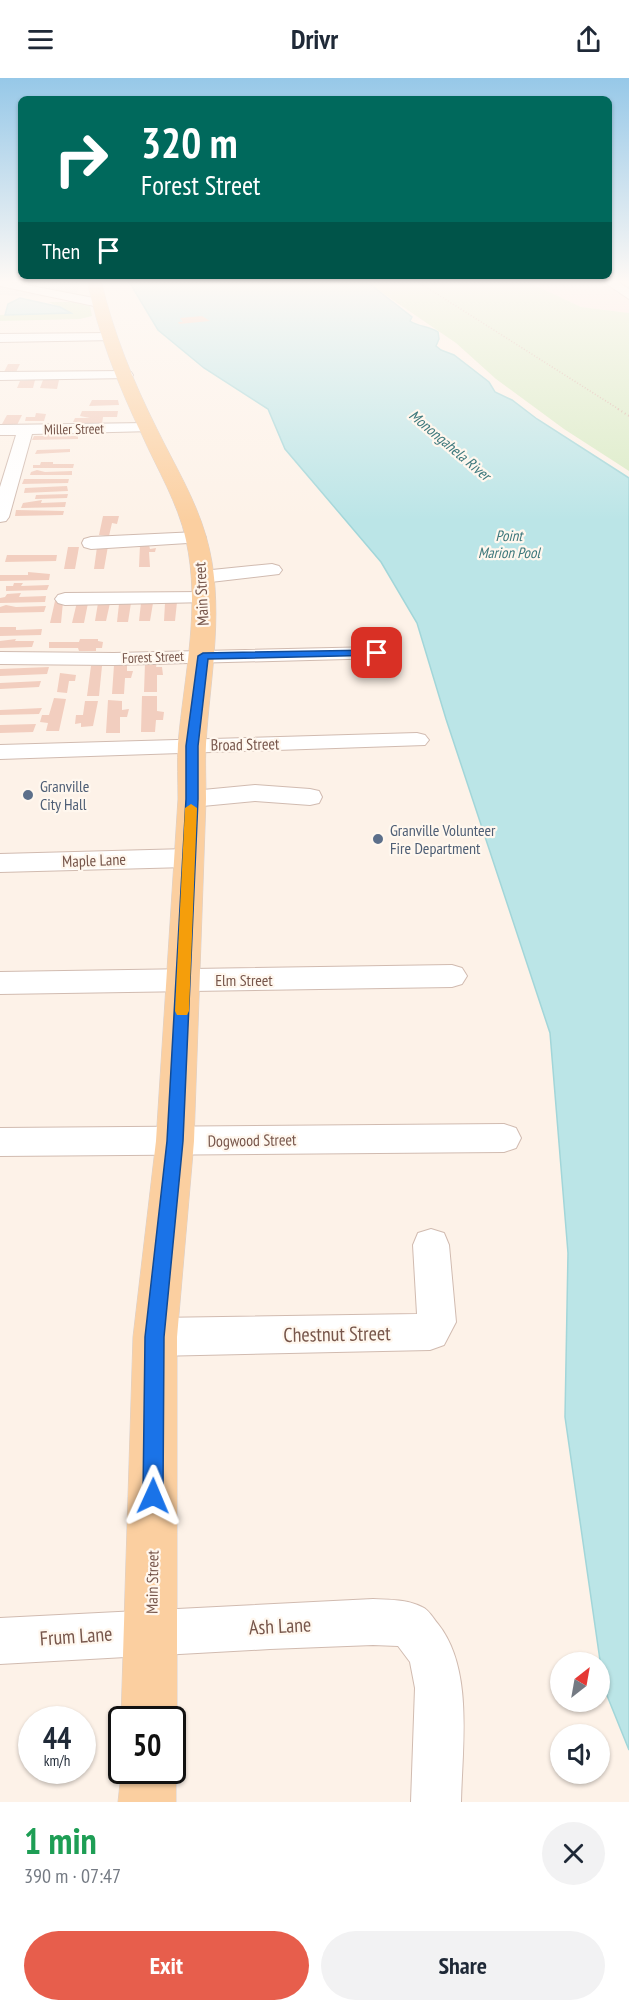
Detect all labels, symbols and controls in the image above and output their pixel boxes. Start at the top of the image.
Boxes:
text: Drivr [291,22,338,56]
icon: menu [24,23,57,56]
icon: share [572,23,605,56]
text: 320 m [141,115,238,170]
icon: right [42,120,120,198]
text: Forest Street [141,168,261,202]
icon: arrive [92,234,125,267]
text: Then [42,237,80,265]
water label: Monongahela River [406,406,496,486]
street label: Miller Street [44,419,104,439]
water label: Point Marion Pool [478,526,541,562]
street label: Main Street [189,561,213,626]
pin [351,627,402,678]
icon: arrive [360,636,393,669]
street label: Forest Street [122,647,184,667]
street label: Broad Street [210,733,280,755]
place label: Granville City Hall [40,776,89,814]
marker: Granville City Hall [21,788,35,802]
place label: Granville Volunteer Fire Department [390,820,496,858]
marker: Granville Volunteer Fire Department [371,832,385,846]
street label: Maple Lane [62,849,126,871]
street label: Elm Street [215,970,273,990]
street label: Dogwood Street [207,1129,297,1151]
street label: Chestnut Street [283,1320,391,1348]
position arrow [121,1464,185,1528]
street label: Main Street [141,1549,163,1614]
street label: Ash Lane [248,1611,312,1641]
street label: Frum Lane [39,1620,113,1652]
north arrow [550,1652,610,1712]
map controls [550,1652,610,1784]
speed limit sign: 50 [108,1706,186,1784]
text: 44 [43,1718,71,1757]
button: sound [550,1724,610,1784]
text: km/h [44,1751,70,1770]
text: 1 min [24,1817,97,1864]
button: close [542,1822,605,1885]
text: 390 m · 07:47 [24,1863,121,1889]
button: Exit [24,1931,309,2000]
button: Share [321,1931,605,2000]

